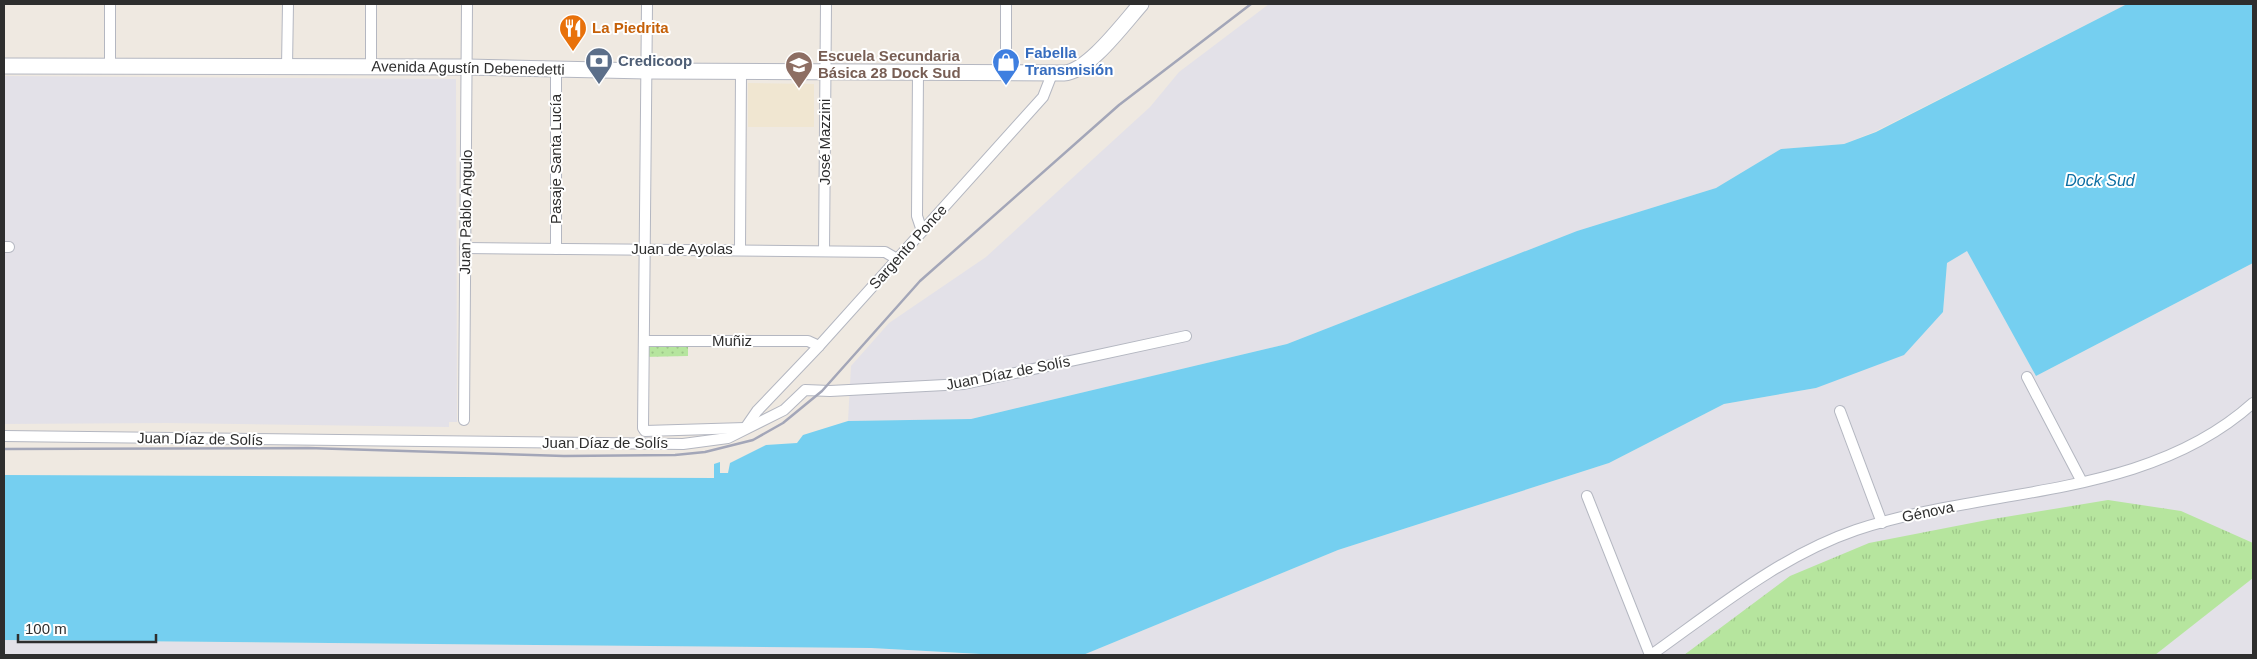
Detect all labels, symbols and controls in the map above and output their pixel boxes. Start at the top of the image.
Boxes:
restaurant icon: La Piedrita [558,13,588,52]
place label: La Piedrita [592,19,669,36]
place label: Fabella Transmisión [1025,44,1113,78]
bank icon: Credicoop [584,46,614,85]
place label: Escuela Secundaria Básica 28 Dock Sud [818,47,961,81]
shop icon: Fabella Transmisión [991,47,1021,86]
school or university icon: Escuela Secundaria Básica 28 Dock Sud [784,50,814,89]
place label: Credicoop [618,52,692,69]
street label: Avenida Agustín Debenedetti [371,57,565,78]
street label: Pasaje Santa Lucía [547,93,564,224]
street label: José Mazzini [816,99,833,185]
street label: Juan Pablo Angulo [456,149,475,275]
water label: Dock Sud [2065,172,2136,189]
street label: Sargento Ponce [865,201,950,292]
street label: Juan de Ayolas [631,240,733,257]
street label: Muñiz [712,332,752,349]
street label: Juan Díaz de Solís [944,352,1071,393]
street label: Juan Díaz de Solís [137,429,263,448]
street label: Juan Díaz de Solís [542,434,668,451]
street label: Génova [1900,498,1956,525]
scale bar [18,612,155,644]
text: 100 m [25,620,67,637]

